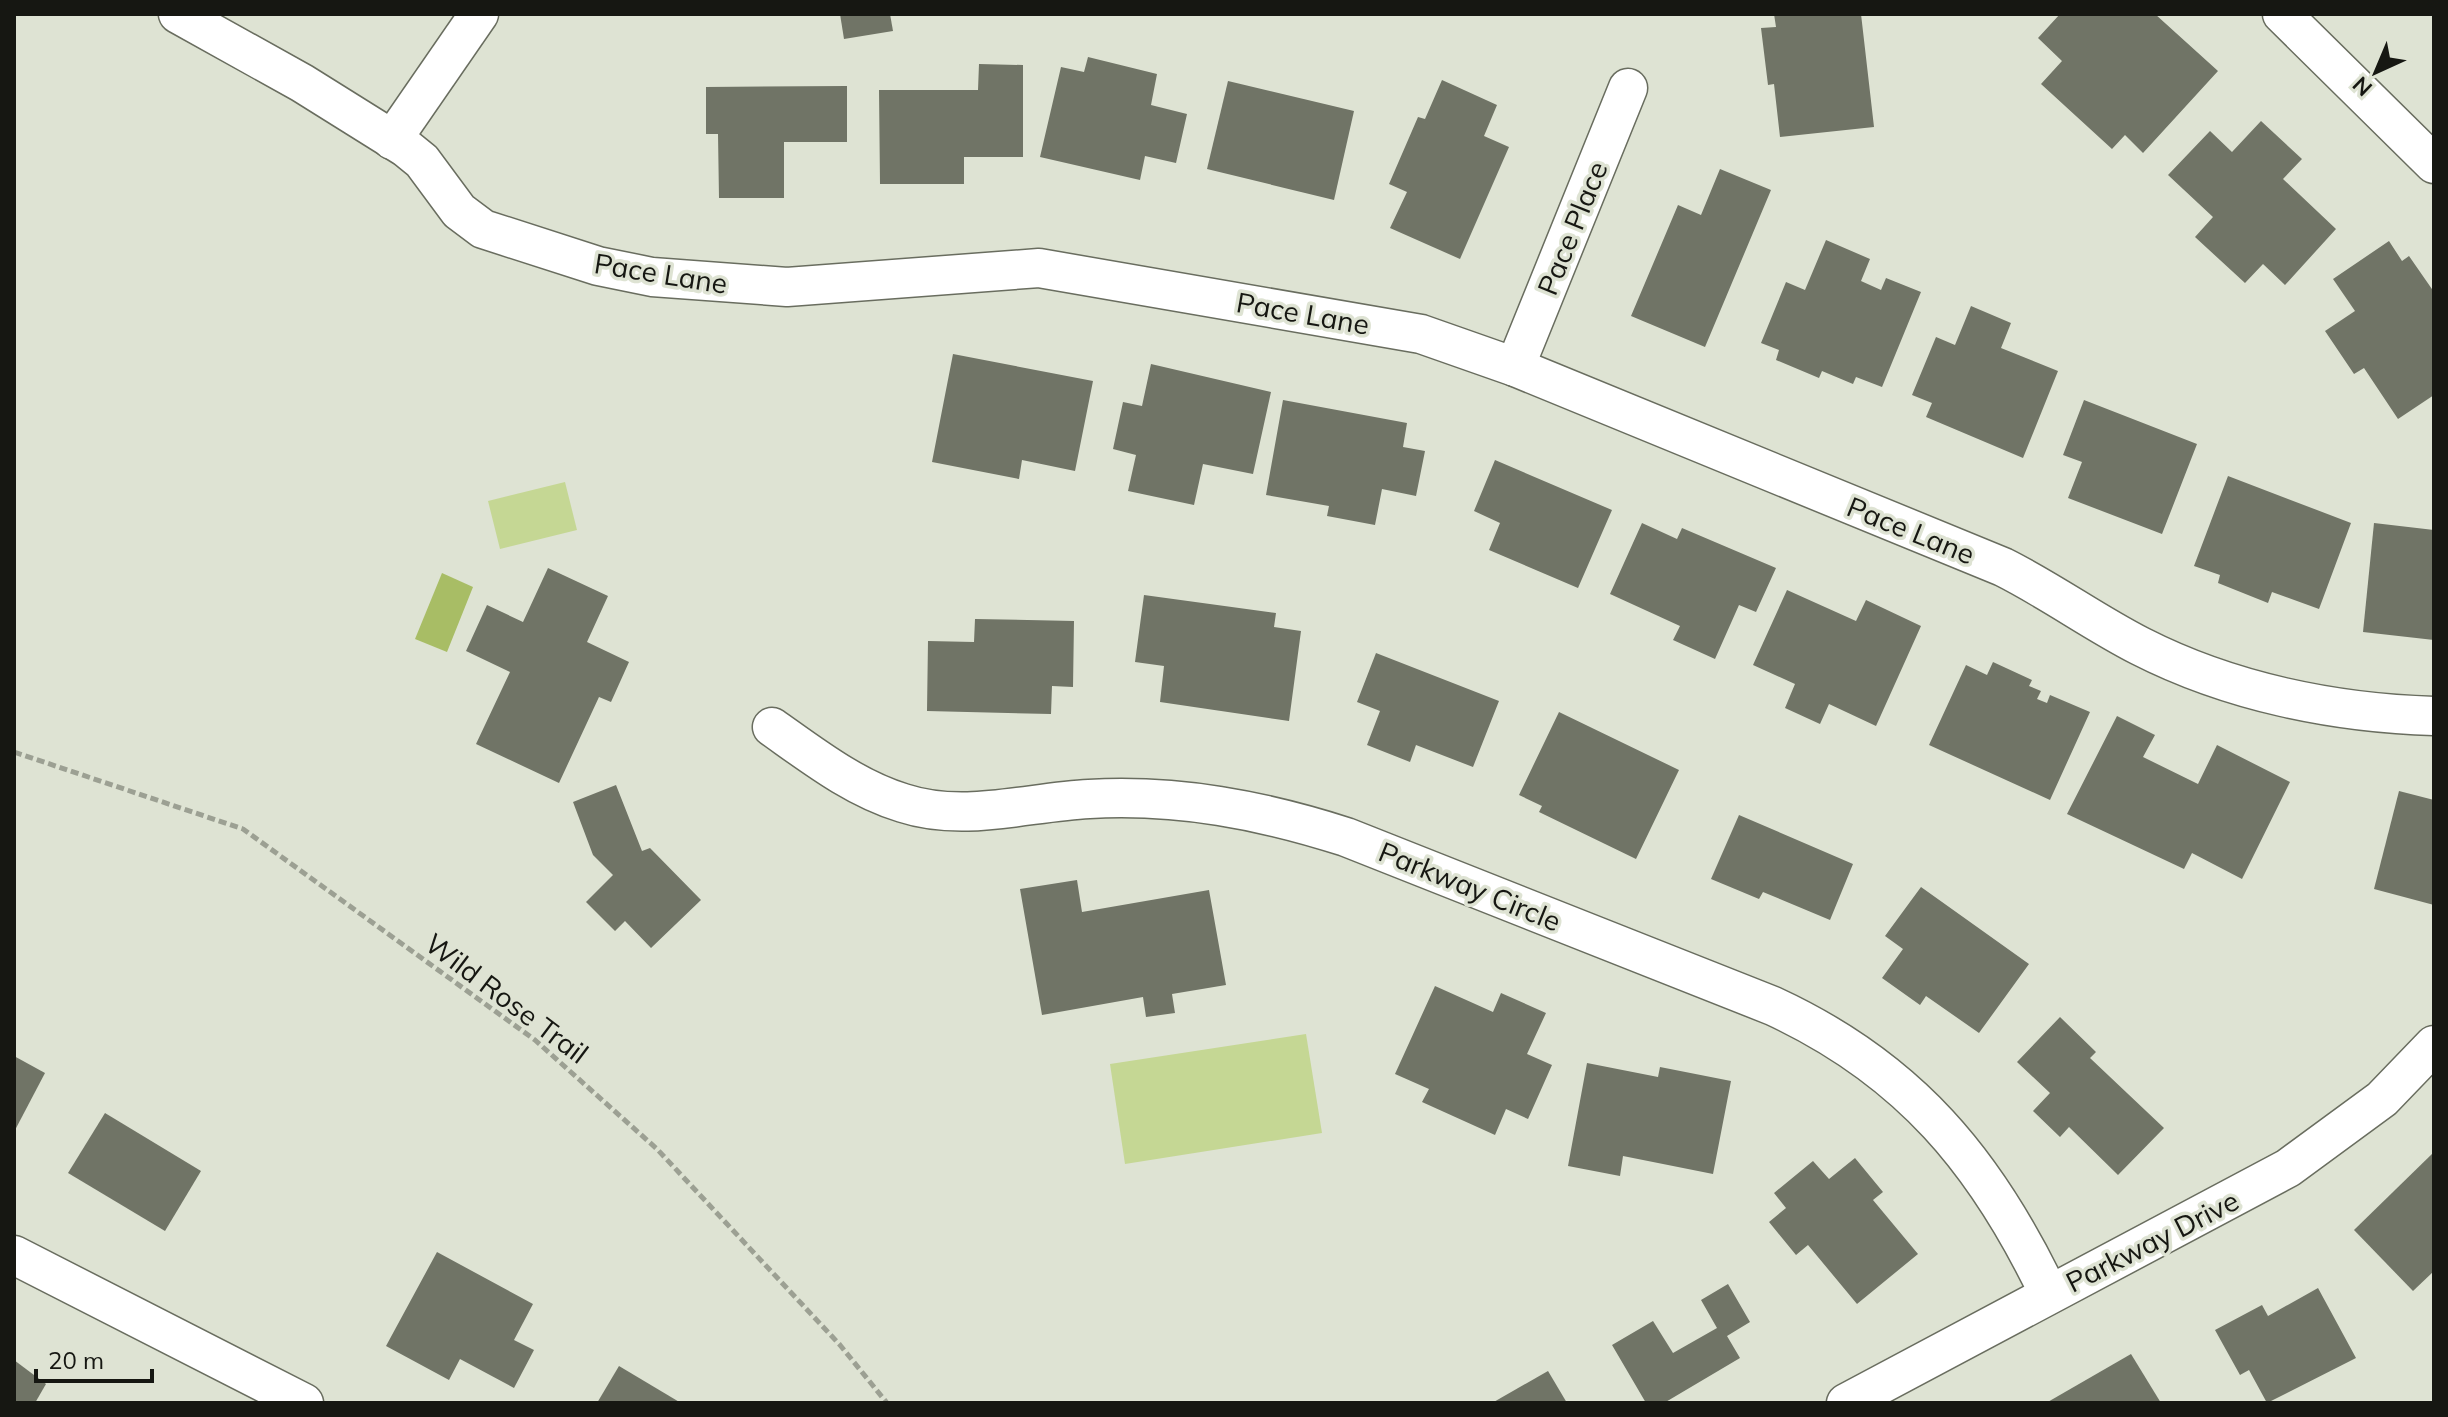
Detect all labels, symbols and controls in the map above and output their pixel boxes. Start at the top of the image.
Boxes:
north arrow [2336,32,2416,112]
text: N [2346,71,2378,102]
street label: Pace Place [1529,156,1615,300]
street label: Pace Lane [592,245,730,301]
street label: Pace Lane [1234,284,1372,342]
street label: Pace Lane [1842,489,1980,571]
street label: Parkway Circle [1374,834,1566,938]
street label: Wild Rose Trail [419,925,595,1071]
street label: Parkway Drive [2060,1183,2244,1299]
scale bar [36,1333,152,1383]
text: 20 m [48,1345,104,1375]

